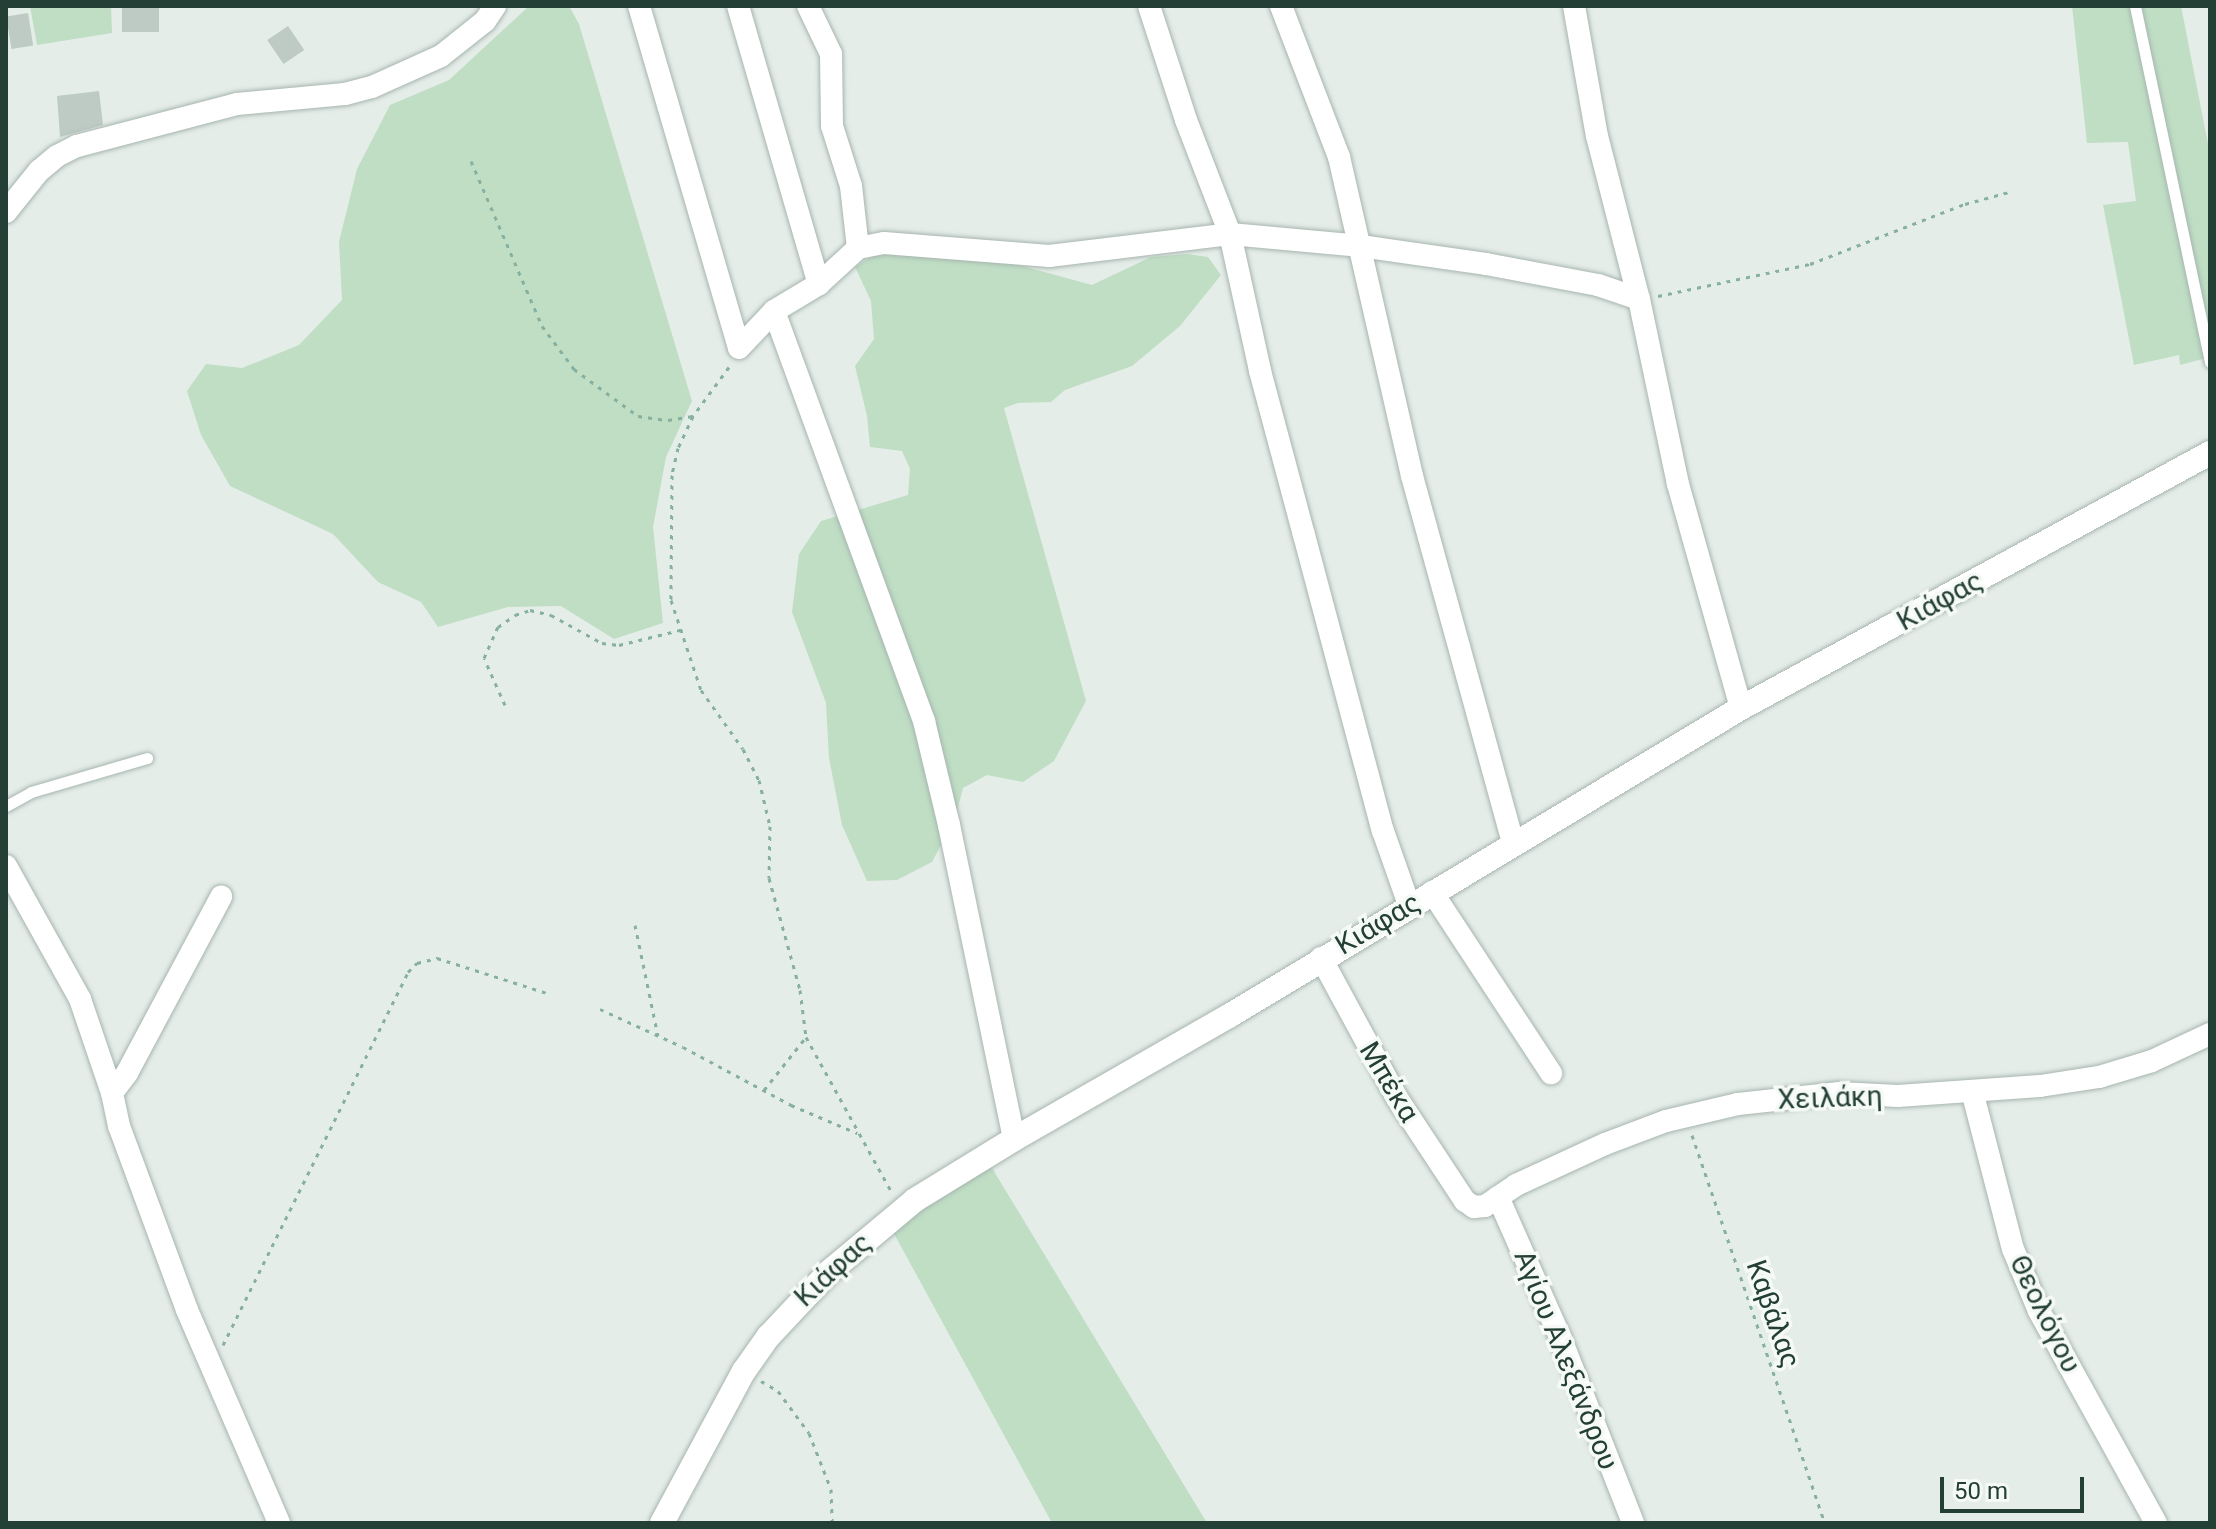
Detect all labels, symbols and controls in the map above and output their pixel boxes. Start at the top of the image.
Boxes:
street label: Κιάφας [1891,564,1989,638]
street label: Κιάφας [1330,886,1426,962]
street label: Μπέκα [1352,1036,1426,1128]
street label: Χειλάκη [1777,1079,1883,1117]
street label: Κιάφας [788,1226,878,1314]
street label: Αγίου Αλεξάνδρου [1507,1245,1625,1475]
street label: Θεολόγου [2002,1250,2088,1378]
street label: Καβάλας [1739,1256,1807,1372]
scale bar [1944,1461,2088,1511]
text: 50 m [1954,1477,2008,1505]

